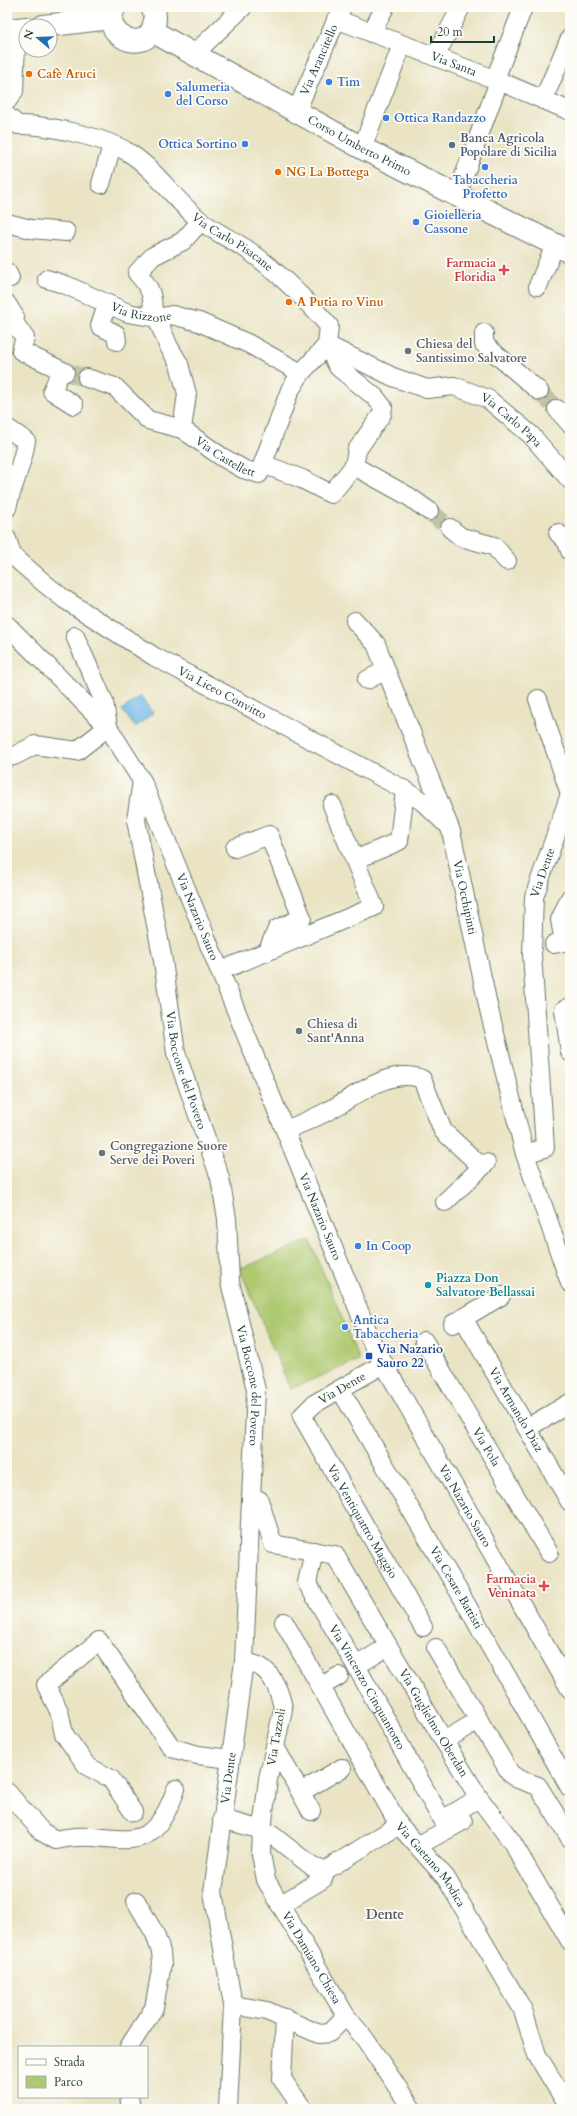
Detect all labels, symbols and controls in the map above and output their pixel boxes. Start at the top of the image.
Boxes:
north arrow [18,18,58,58]
scale bar [431,18,494,44]
street label: Via Arancitello [296,21,342,98]
text: 20 m [437,24,464,40]
text: N [20,28,38,42]
street label: Via Santa [429,48,480,80]
place label: Cafè Aruci [37,66,96,82]
marker: Cafè Aruci [24,69,34,79]
place label: Tim [337,74,361,90]
marker: Tim [324,77,334,87]
place label: Salumeria del Corso [176,79,230,109]
marker: Salumeria del Corso [163,89,173,99]
place label: Ottica Randazzo [394,110,486,126]
street label: Corso Umberto Primo [305,111,414,180]
marker: Ottica Randazzo [381,113,391,123]
place label: Banca Agricola Popolare di Sicilia [460,130,557,160]
place label: Ottica Sortino [158,136,237,152]
marker: Ottica Sortino [240,139,250,149]
marker: Banca Agricola Popolare di Sicilia [447,140,457,150]
marker: Tabaccheria Profetto [480,162,490,172]
place label: NG La Bottega [286,164,369,180]
marker: NG La Bottega [273,167,283,177]
place label: Tabaccheria Profetto [452,172,518,202]
place label: Gioielleria Cassone [424,207,481,237]
street label: Via Carlo Pisacane [188,209,277,275]
marker: Gioielleria Cassone [411,217,421,227]
place label: Farmacia Floridia [446,255,496,285]
marker: Farmacia Floridia [499,265,509,275]
place label: A Putia ro Vinu [297,294,384,310]
marker: A Putia ro Vinu [284,297,294,307]
street label: Via Rizzone [108,298,173,326]
place label: Chiesa del Santissimo Salvatore [416,336,527,366]
marker: Chiesa del Santissimo Salvatore [403,346,413,356]
street label: Via Carlo Papa [479,389,546,451]
street label: Via Castellett [192,433,257,480]
street label: Via Liceo Convitto [175,663,270,723]
street label: Via Dente [526,846,559,900]
street label: Via Occhipinti [449,859,481,937]
street label: Via Nazario Sauro [173,871,223,963]
street label: Via Boccone del Povero [162,1010,210,1132]
place label: Chiesa di Sant'Anna [307,1016,364,1046]
marker: Chiesa di Sant'Anna [294,1026,304,1036]
place label: Congregazione Suore Serve dei Poveri [110,1138,228,1168]
marker: Congregazione Suore Serve dei Poveri [97,1148,107,1158]
street label: Via Nazario Sauro [295,1171,346,1263]
place label: In Coop [366,1238,412,1254]
marker: In Coop [353,1241,363,1251]
place label: Piazza Don Salvatore Bellassai [436,1270,535,1300]
marker: Piazza Don Salvatore Bellassai [423,1280,433,1290]
place label: Antica Tabaccheria [353,1312,418,1342]
marker: Antica Tabaccheria [340,1322,350,1332]
street label: Via Boccone del Povero [233,1324,264,1447]
place label: Via Nazario Sauro 22 [377,1341,443,1371]
marker: Via Nazario Sauro 22 [364,1351,374,1361]
street label: Via Armando Diaz [485,1364,548,1455]
street label: Via Dente [316,1368,368,1408]
street label: Via Pola [469,1425,505,1470]
street label: Via Nazario Sauro [435,1461,495,1550]
street label: Via Ventiquattro Maggio [323,1462,402,1582]
street label: Via Cesare Battisti [426,1543,487,1632]
place label: Farmacia Veninata [486,1571,536,1601]
marker: Farmacia Veninata [539,1581,549,1591]
street label: Via Vincenzo Cinquantotto [325,1622,409,1753]
street label: Via Guglielmo Oberdan [395,1666,472,1780]
street label: Via Tazzoli [263,1706,289,1767]
street label: Via Dente [217,1751,240,1805]
street label: Via Gaetano Modica [392,1819,470,1910]
district label: Dente [366,1905,404,1924]
street label: Via Damiano Chiesa [278,1908,345,2007]
legend [18,2046,148,2098]
text: Strada [54,2054,86,2070]
text: Parco [54,2074,83,2090]

